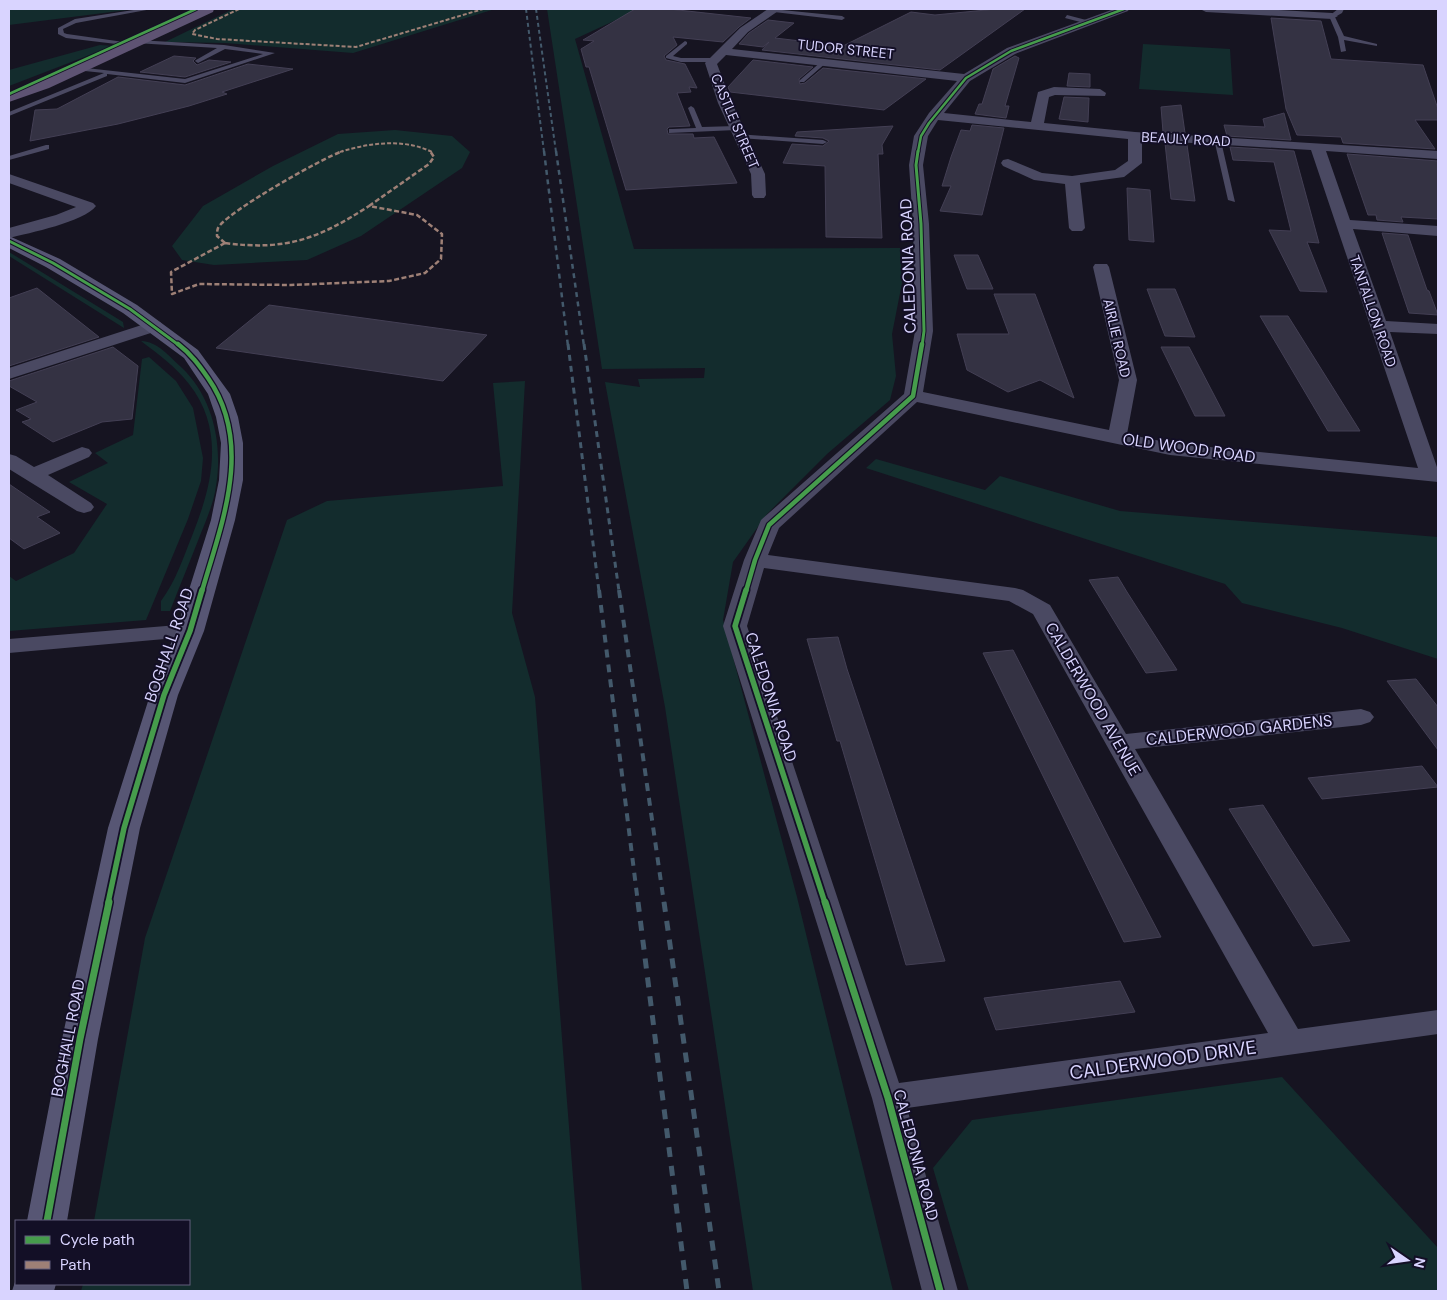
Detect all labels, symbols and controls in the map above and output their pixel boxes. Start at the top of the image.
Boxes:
street label: TUDOR STREET [797,35,895,63]
street label: CASTLE STREET [707,71,763,171]
street label: BEAULY ROAD [1141,128,1231,150]
street label: CALEDONIA ROAD [895,198,921,334]
street label: TANTALLON ROAD [1345,253,1401,369]
street label: AIRLIE ROAD [1099,297,1135,379]
street label: OLD WOOD ROAD [1121,428,1257,468]
street label: BOGHALL ROAD [140,585,198,705]
street label: CALDERWOOD AVENUE [1040,618,1146,780]
street label: CALEDONIA ROAD [740,630,802,764]
street label: CALDERWOOD GARDENS [1145,710,1333,750]
street label: BOGHALL ROAD [46,977,90,1099]
street label: CALDERWOOD DRIVE [1068,1035,1258,1085]
street label: CALEDONIA ROAD [888,1087,944,1223]
legend [15,1220,190,1285]
text: Cycle path [60,1230,135,1250]
north arrow [1382,1235,1432,1285]
text: Path [60,1255,91,1275]
text: N [1410,1256,1430,1270]

